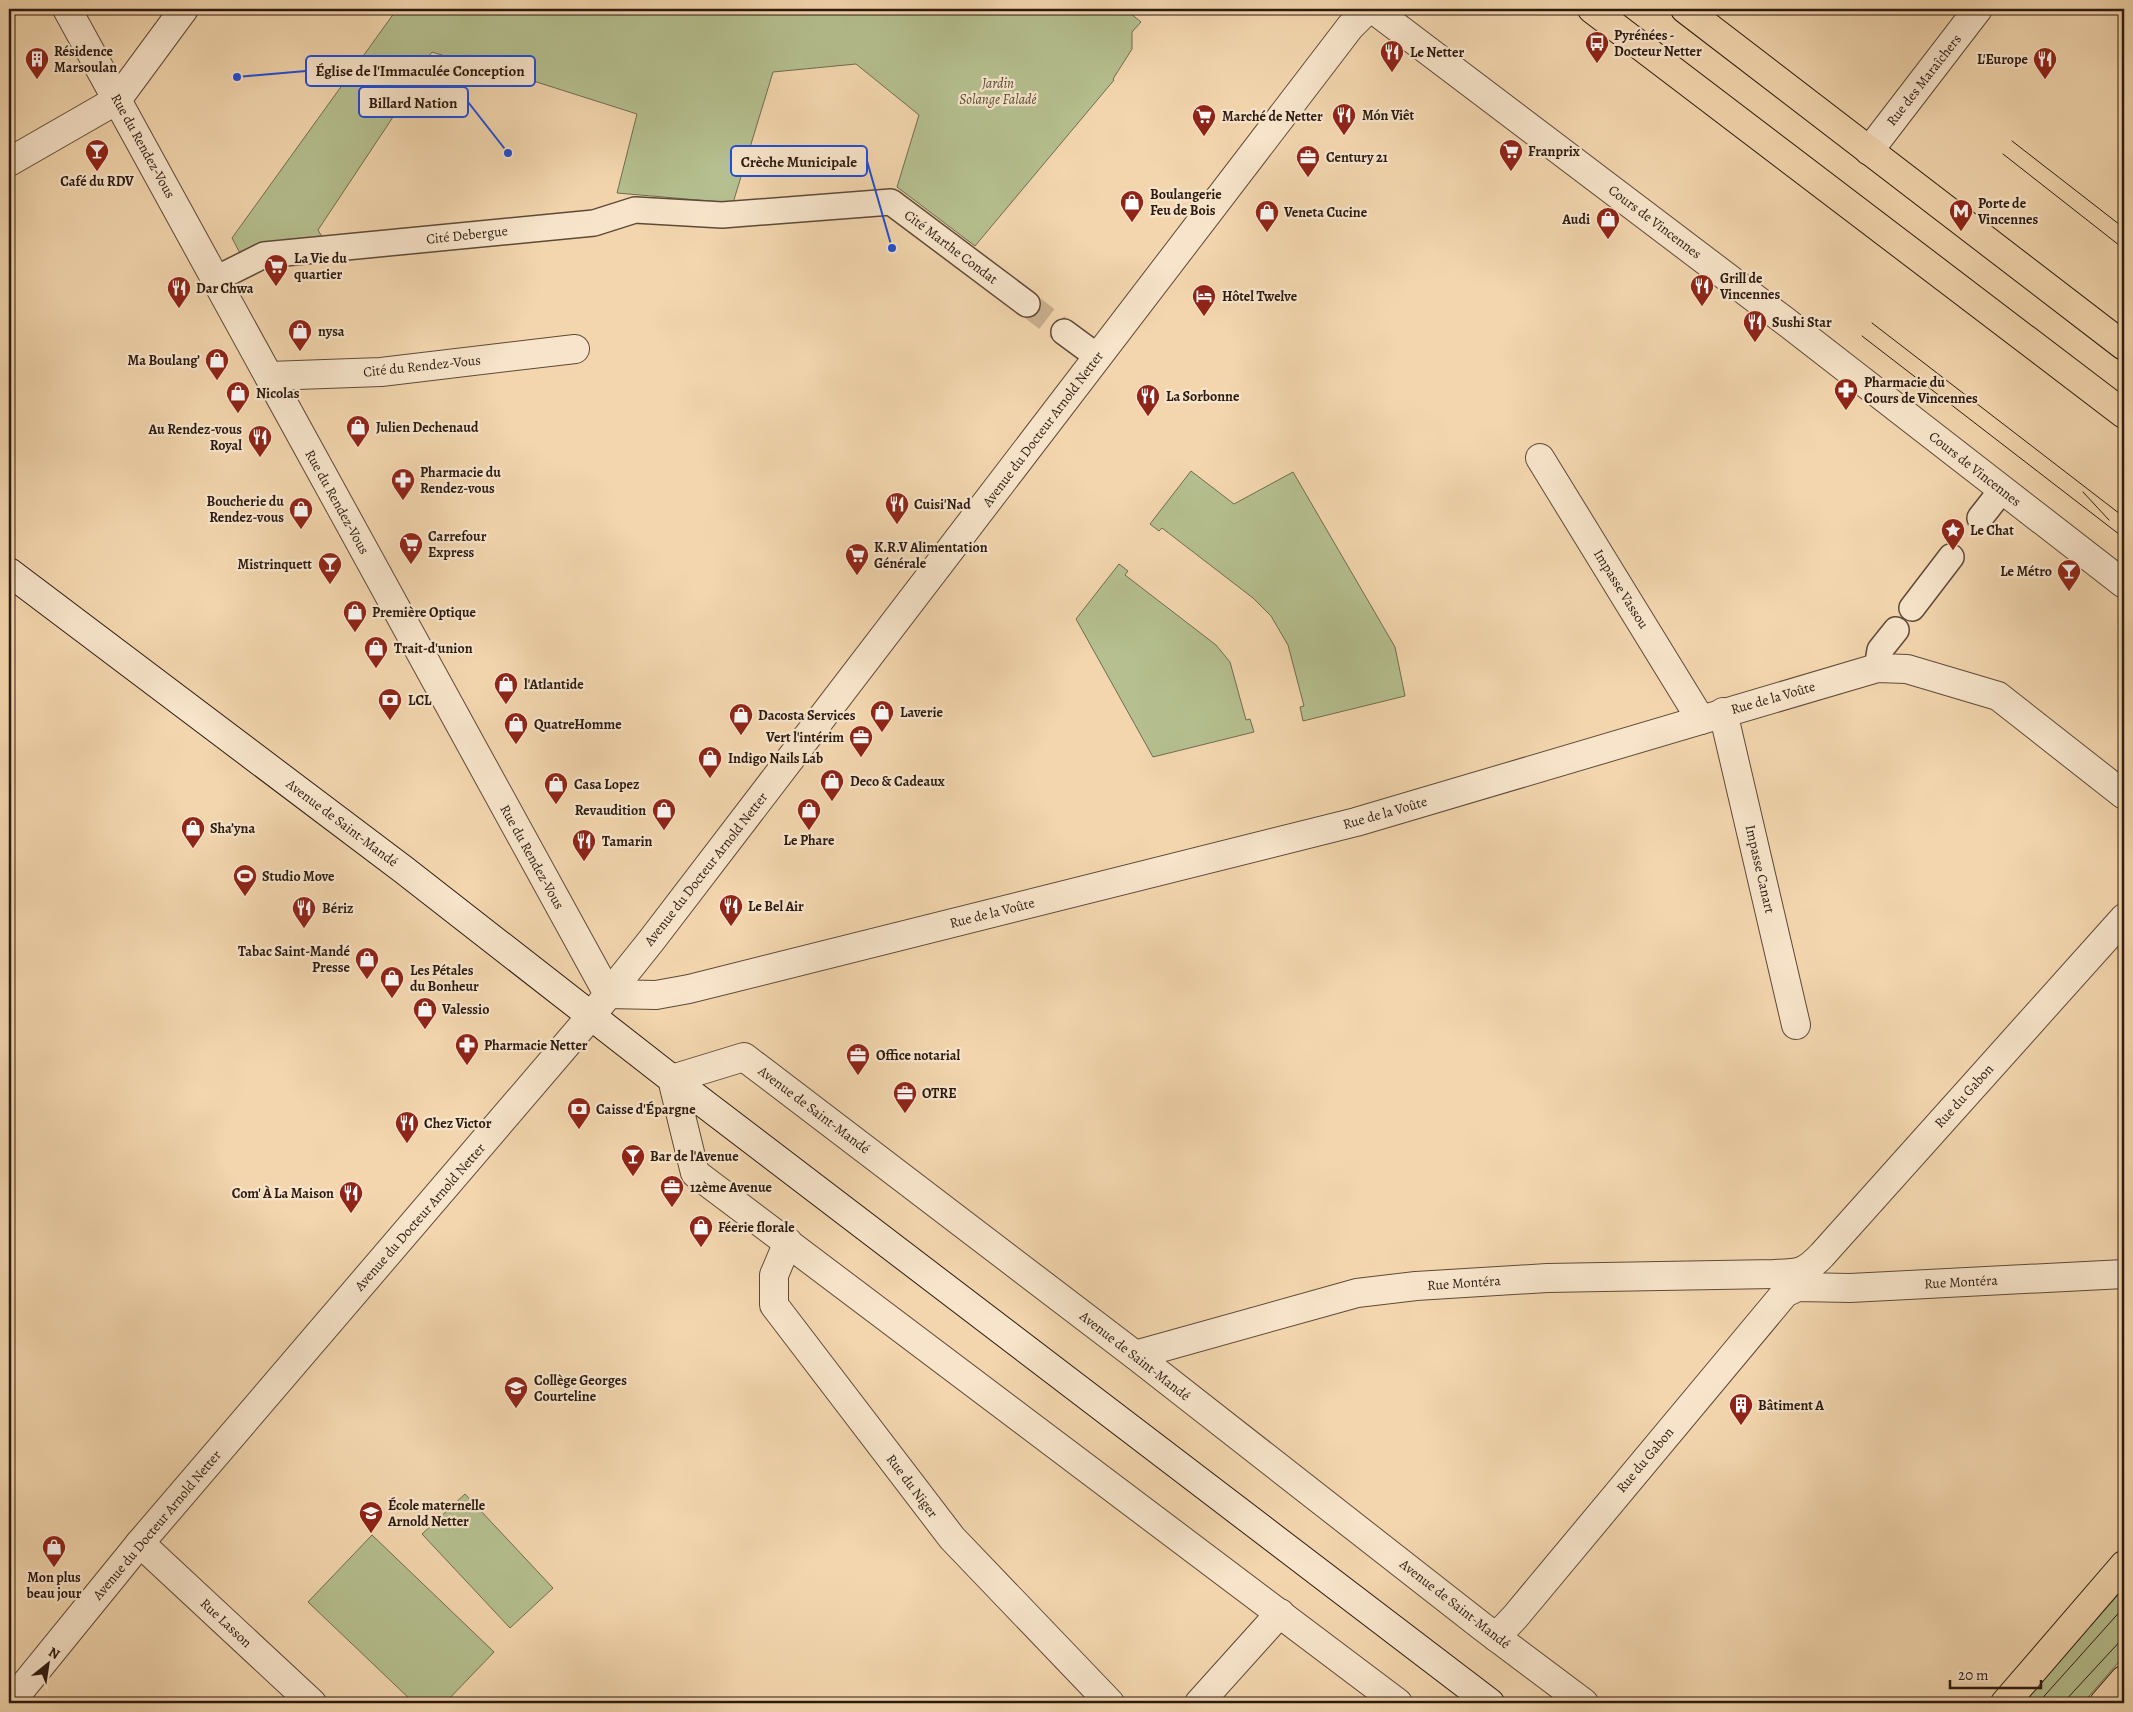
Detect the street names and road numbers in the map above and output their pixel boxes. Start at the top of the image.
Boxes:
street label: Rue des Maraîchers [1882,30,1966,130]
street label: Rue du Rendez-Vous [106,90,180,202]
street label: Cours de Vincennes [1604,181,1706,263]
street label: Cité Marthe Condat [900,206,1002,289]
street label: Cité Debergue [425,221,509,249]
street label: Avenue du Docteur Arnold Netter [978,347,1108,511]
street label: Cité du Rendez-Vous [362,350,482,382]
street label: Cours de Vincennes [1925,427,2025,511]
street label: Rue du Rendez-Vous [300,446,374,558]
street label: Impasse Vassou [1589,546,1653,633]
street label: Rue de la Voûte [1729,677,1817,719]
street label: Avenue de Saint-Mandé [281,774,402,871]
street label: Avenue du Docteur Arnold Netter [639,788,772,951]
street label: Rue de la Voûte [1341,792,1429,834]
street label: Rue du Rendez-Vous [495,801,569,913]
street label: Impasse Canart [1741,823,1779,915]
street label: Rue de la Voûte [948,893,1036,933]
street label: Rue du Gabon [1930,1060,1998,1132]
street label: Avenue de Saint-Mandé [753,1061,874,1158]
street label: Avenue du Docteur Arnold Netter [350,1139,490,1296]
street label: Rue Montéra [1427,1271,1502,1295]
street label: Rue Montéra [1924,1271,1999,1293]
street label: Avenue de Saint-Mandé [1075,1306,1194,1405]
street label: Rue du Gabon [1612,1423,1678,1497]
street label: Avenue du Docteur Arnold Netter [88,1446,226,1605]
street label: Rue du Niger [882,1450,943,1522]
street label: Avenue de Saint-Mandé [1395,1554,1514,1653]
street label: Rue Lasson [196,1594,256,1652]

